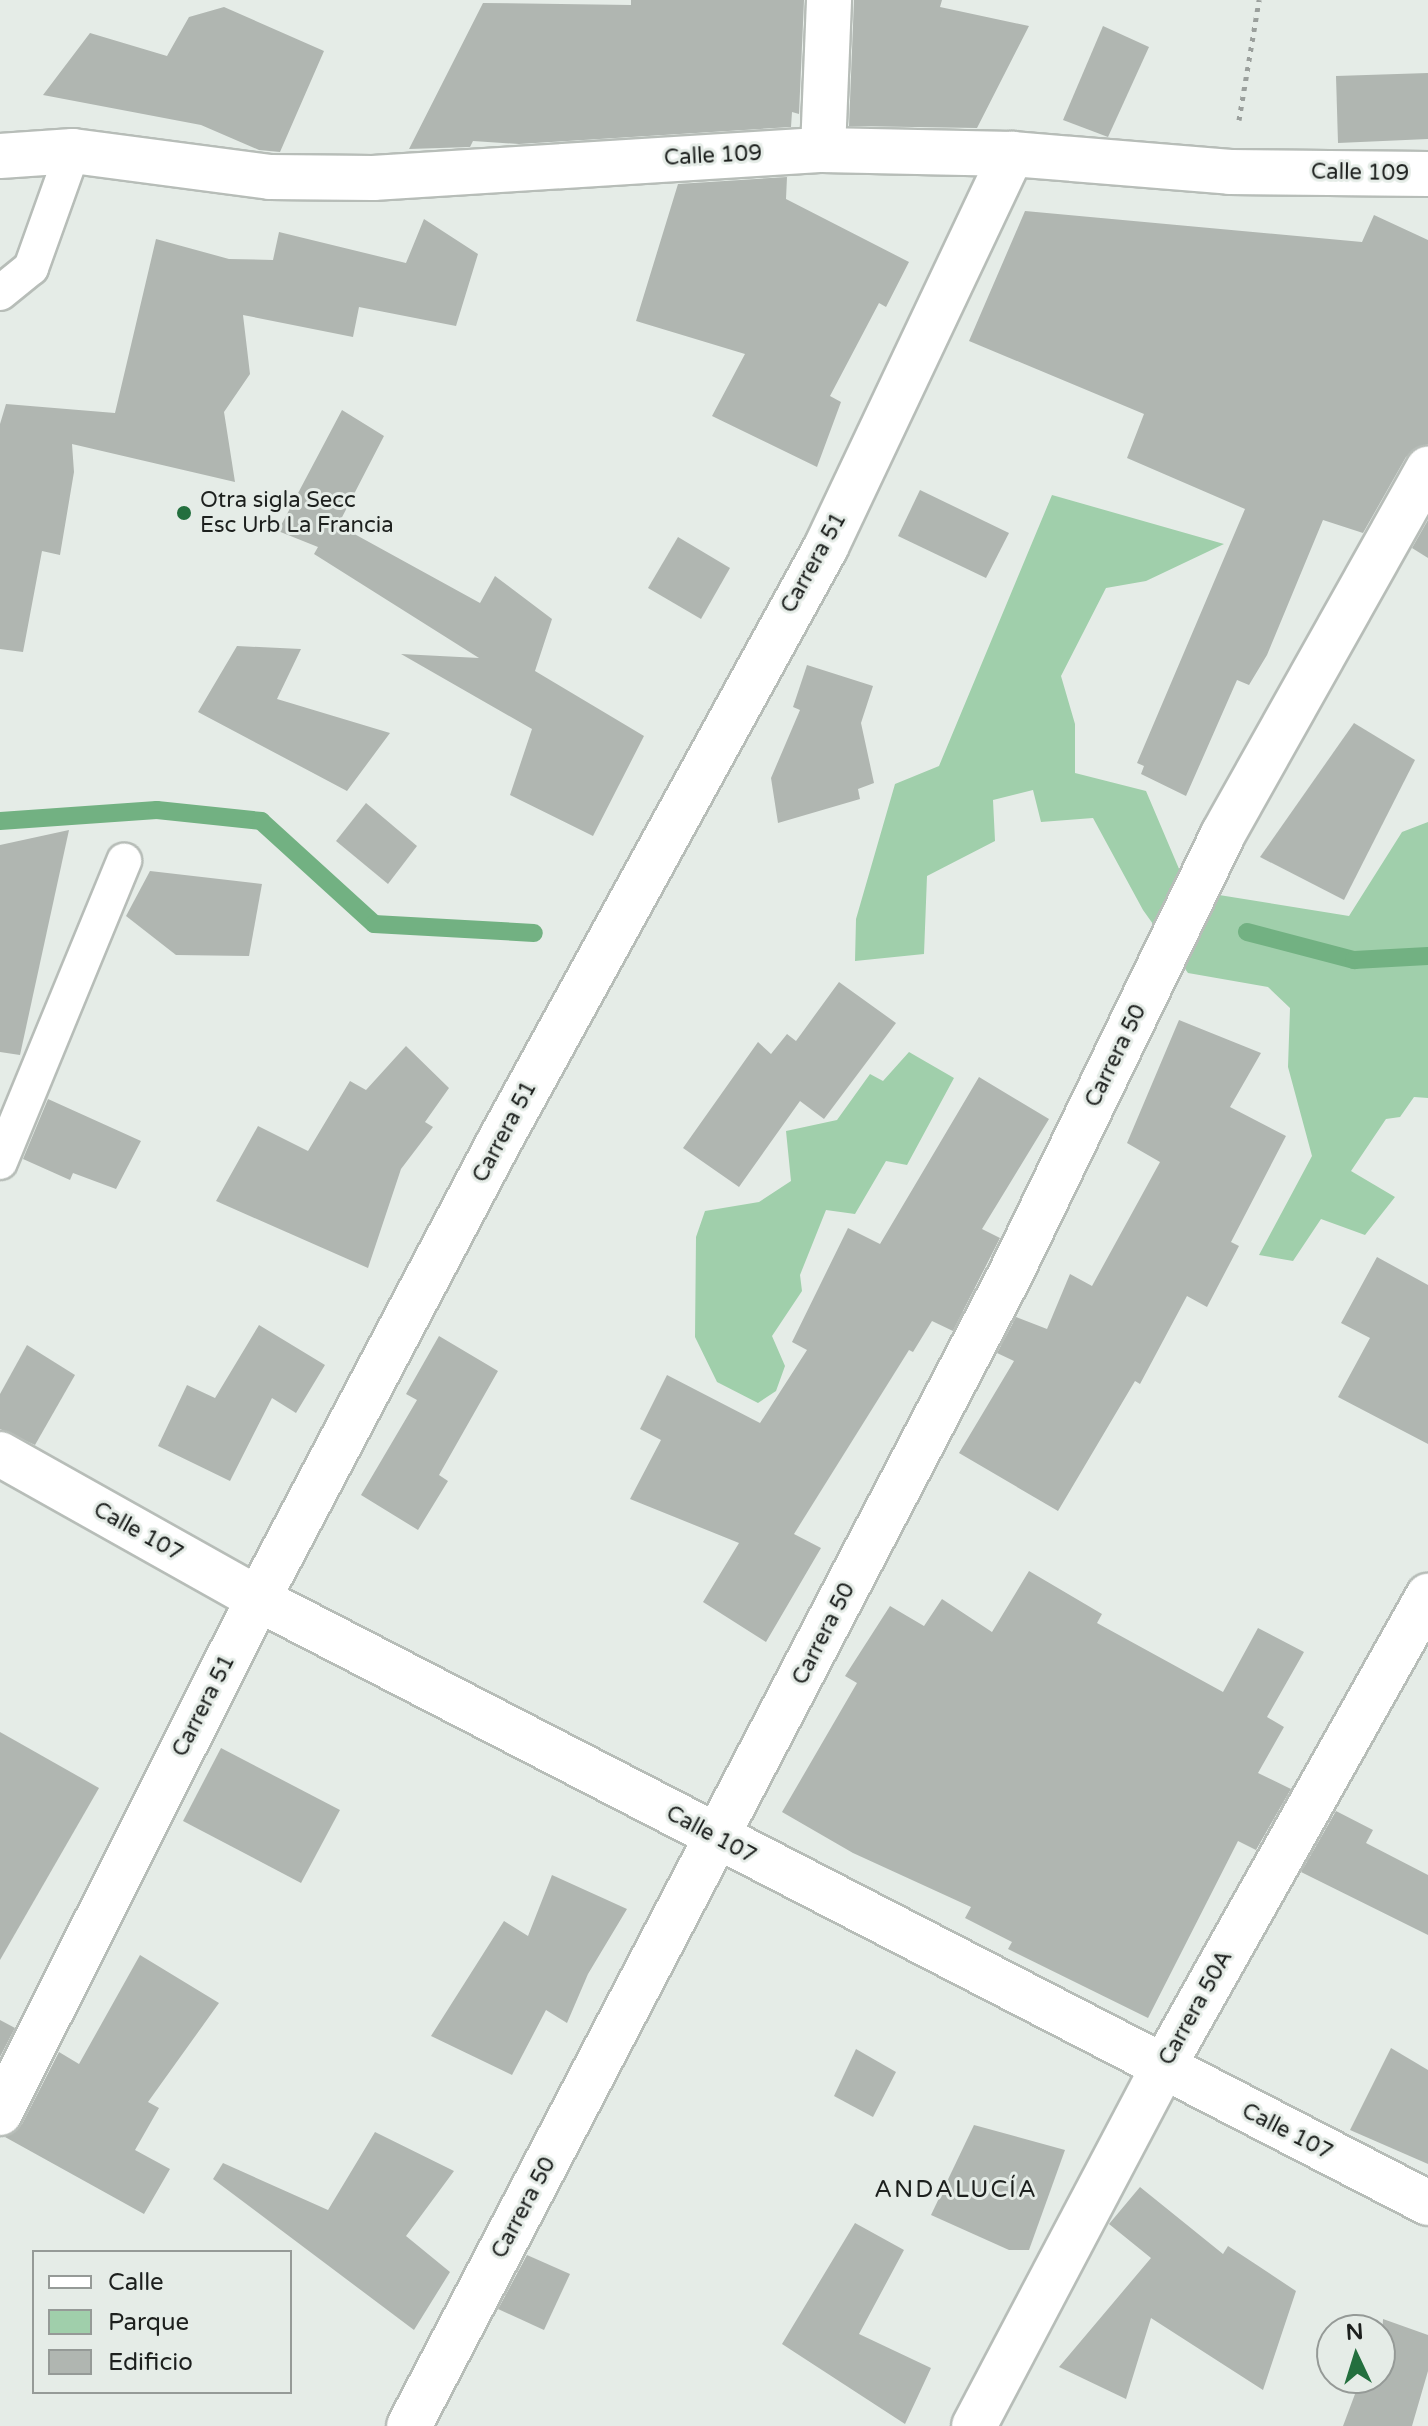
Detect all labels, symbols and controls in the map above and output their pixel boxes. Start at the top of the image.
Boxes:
street label: Calle 109 [663,140,763,172]
street label: Calle 109 [1311,159,1409,187]
place label: Otra sigla Secc Esc Urb La Francia [200,487,394,538]
marker: Otra sigla Secc Esc Urb La Francia [175,504,193,522]
street label: Carrera 51 [776,508,852,618]
street label: Carrera 50 [1080,1000,1152,1112]
street label: Carrera 51 [467,1077,543,1187]
street label: Calle 107 [89,1497,187,1567]
street label: Carrera 50 [787,1579,861,1689]
street label: Carrera 51 [167,1651,241,1761]
street label: Calle 107 [661,1800,761,1870]
street label: Carrera 50A [1154,1946,1238,2070]
street label: Calle 107 [1237,2098,1337,2166]
street label: Carrera 50 [486,2153,562,2263]
district label: ANDALUCÍA [874,2176,1038,2204]
legend [32,2250,292,2394]
text: Calle [108,2268,164,2297]
text: Parque [108,2308,189,2337]
north arrow [1316,2314,1396,2394]
text: N [1345,2318,1364,2346]
text: Edificio [108,2348,193,2377]

